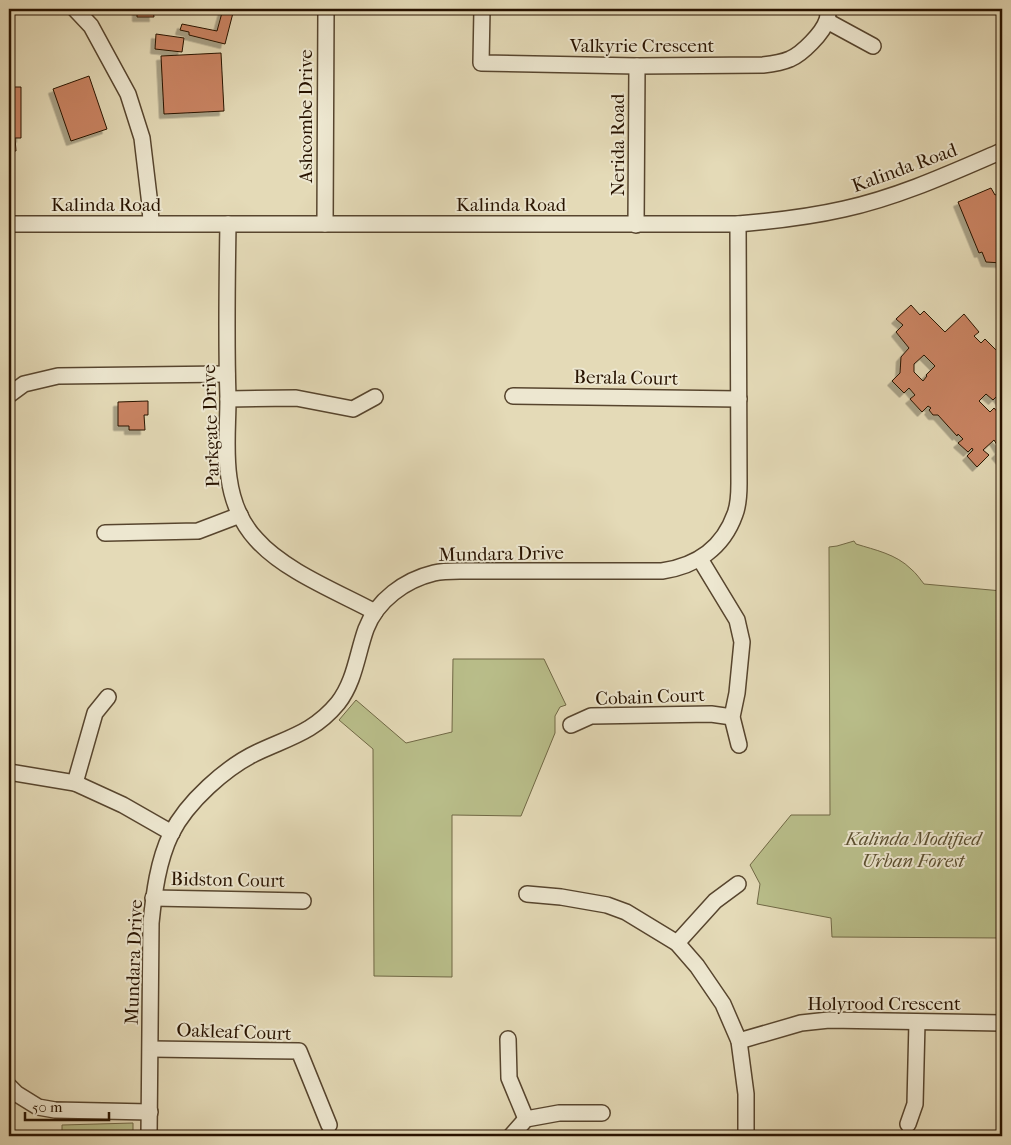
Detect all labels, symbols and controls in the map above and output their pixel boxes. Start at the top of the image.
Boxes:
street label: Valkyrie Crescent [569,35,715,57]
street label: Ashcombe Drive [295,49,317,184]
street label: Nerida Road [607,93,629,196]
street label: Kalinda Road [849,139,960,197]
street label: Kalinda Road [51,194,162,216]
street label: Kalinda Road [456,194,567,216]
street label: Parkgate Drive [198,364,224,488]
street label: Berala Court [573,366,679,390]
street label: Mundara Drive [438,542,564,566]
street label: Cobain Court [595,684,705,710]
park label: Kalinda Modified Urban Forest [843,828,983,872]
street label: Bidston Court [171,868,286,892]
street label: Mundara Drive [121,899,147,1025]
street label: Holyrood Crescent [807,993,961,1015]
street label: Oakleaf Court [176,1019,292,1045]
scale bar [25,1090,109,1122]
text: 50 m [32,1098,63,1116]

